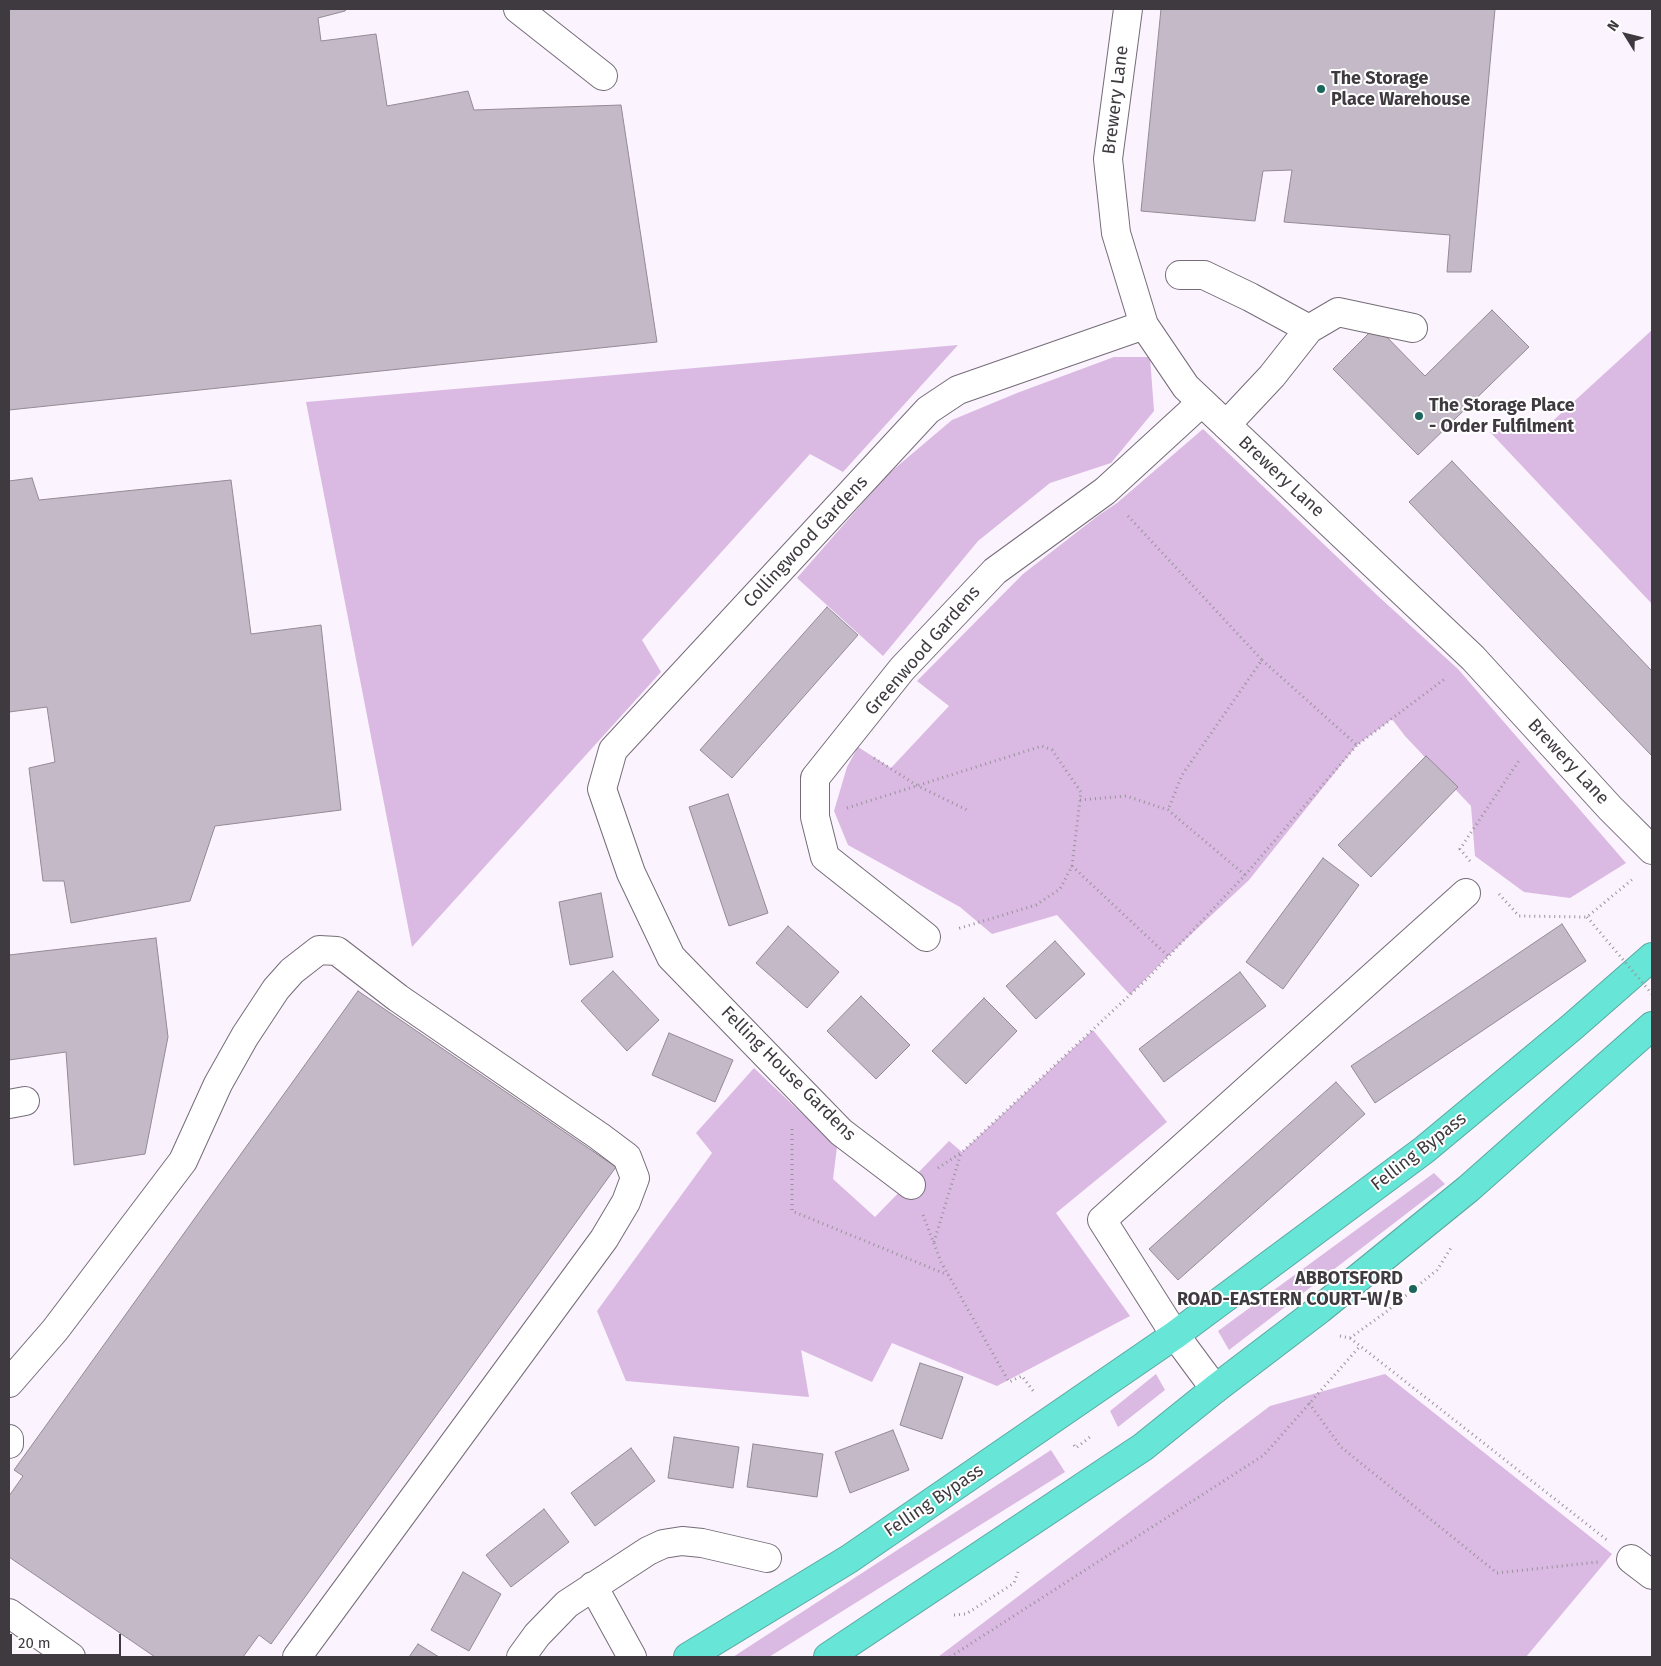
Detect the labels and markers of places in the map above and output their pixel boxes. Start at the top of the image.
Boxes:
place label: The Storage Place Warehouse [1331,68,1470,110]
marker: The Storage Place Warehouse [1315,83,1327,95]
place label: The Storage Place - Order Fulfilment [1429,395,1575,438]
marker: The Storage Place - Order Fulfilment [1413,410,1425,422]
place label: ABBOTSFORD ROAD-EASTERN COURT-W/B [1177,1268,1403,1310]
marker: ABBOTSFORD ROAD-EASTERN COURT-W/B [1407,1283,1419,1295]

